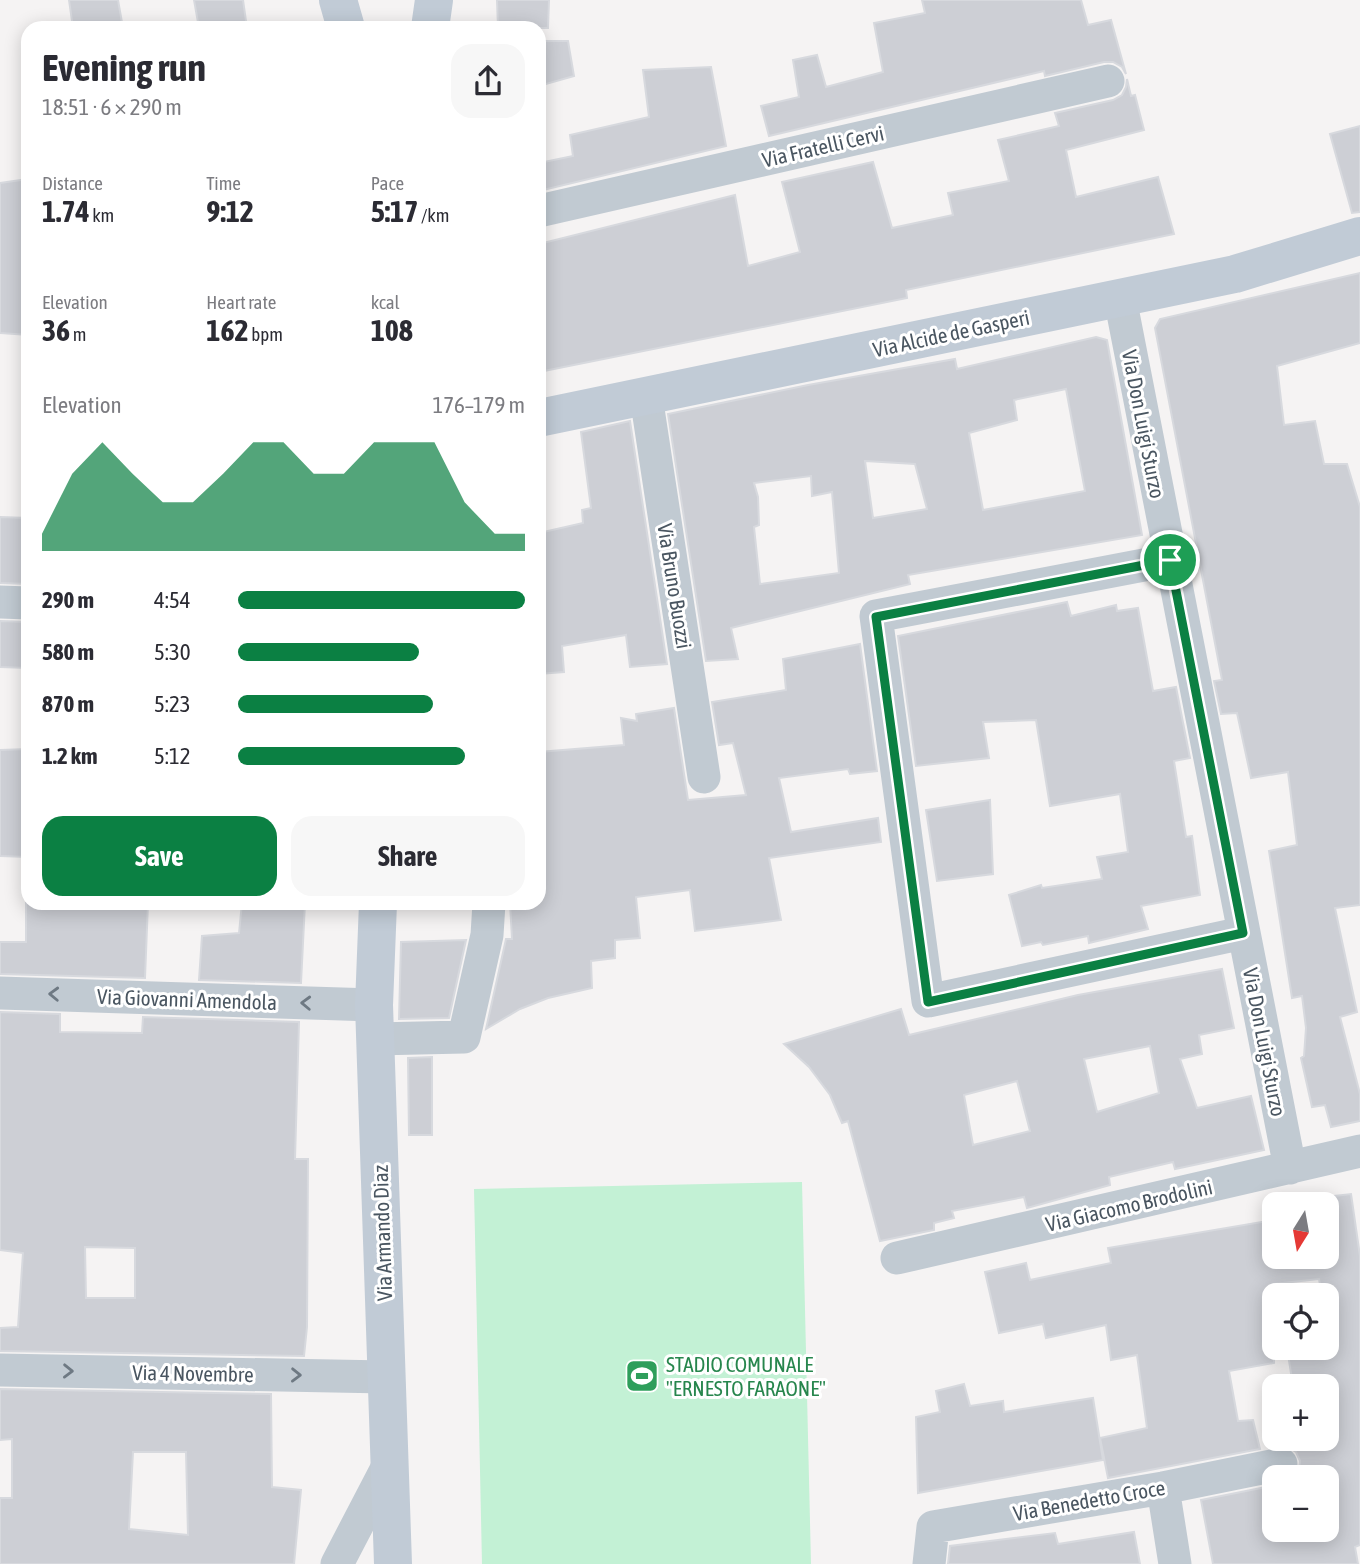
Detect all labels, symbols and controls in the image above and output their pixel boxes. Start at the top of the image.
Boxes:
button: share [451,44,525,118]
text: Evening run [42,46,206,89]
text: 18:51 · 6 × 290 m [42,94,182,120]
street label: Via Fratelli Cervi [760,120,886,172]
text: Distance [42,172,103,194]
text: Time [206,172,241,194]
text: Pace [371,172,404,194]
text: 1.74 [42,194,90,228]
text: 9:12 [206,194,254,228]
text: 5:17 [371,194,418,228]
text: km [90,204,114,226]
text: /km [418,204,449,226]
text: Elevation [42,291,108,313]
text: Heart rate [206,291,276,313]
text: kcal [371,291,400,313]
street label: Via Alcide de Gasperi [870,305,1032,361]
text: 36 [42,313,70,347]
text: 162 [206,313,249,347]
text: 108 [371,313,413,347]
text: m [70,323,87,345]
text: bpm [249,323,283,345]
street label: Via Don Luigi Sturzo [1118,348,1170,500]
text: Elevation [42,392,122,418]
text: 176–179 m [432,392,525,418]
street label: Via Bruno Buozzi [653,522,697,650]
pin [1140,530,1200,590]
icon: arrive [1151,541,1189,579]
text: 290 m [42,587,94,613]
text: 4:54 [154,587,191,613]
text: 580 m [42,639,94,665]
text: 5:30 [154,639,191,665]
text: 870 m [42,691,94,717]
text: 5:23 [154,691,191,717]
text: 1.2 km [42,743,98,769]
text: 5:12 [154,743,191,769]
button: Save [42,816,277,896]
button: Share [291,816,525,896]
street label: Via Don Luigi Sturzo [1239,966,1291,1118]
street label: Via Giovanni Amendola [97,984,277,1014]
one-way arrow [48,987,59,1002]
one-way arrow [300,995,311,1010]
street label: Via Armando Diaz [368,1164,396,1301]
street label: Via Giacomo Brodolini [1043,1174,1215,1236]
north arrow [1262,1192,1339,1269]
map controls [1262,1192,1339,1542]
button: locate [1262,1283,1339,1360]
place label: STADIO COMUNALE "ERNESTO FARAONE" [666,1352,826,1400]
sports icon: STADIO COMUNALE "ERNESTO FARAONE" [623,1357,661,1395]
street label: Via 4 Novembre [132,1360,254,1386]
one-way arrow [63,1363,74,1379]
one-way arrow [291,1367,301,1383]
button: + [1262,1374,1339,1451]
button: − [1262,1465,1339,1542]
street label: Via Benedetto Croce [1011,1475,1167,1525]

